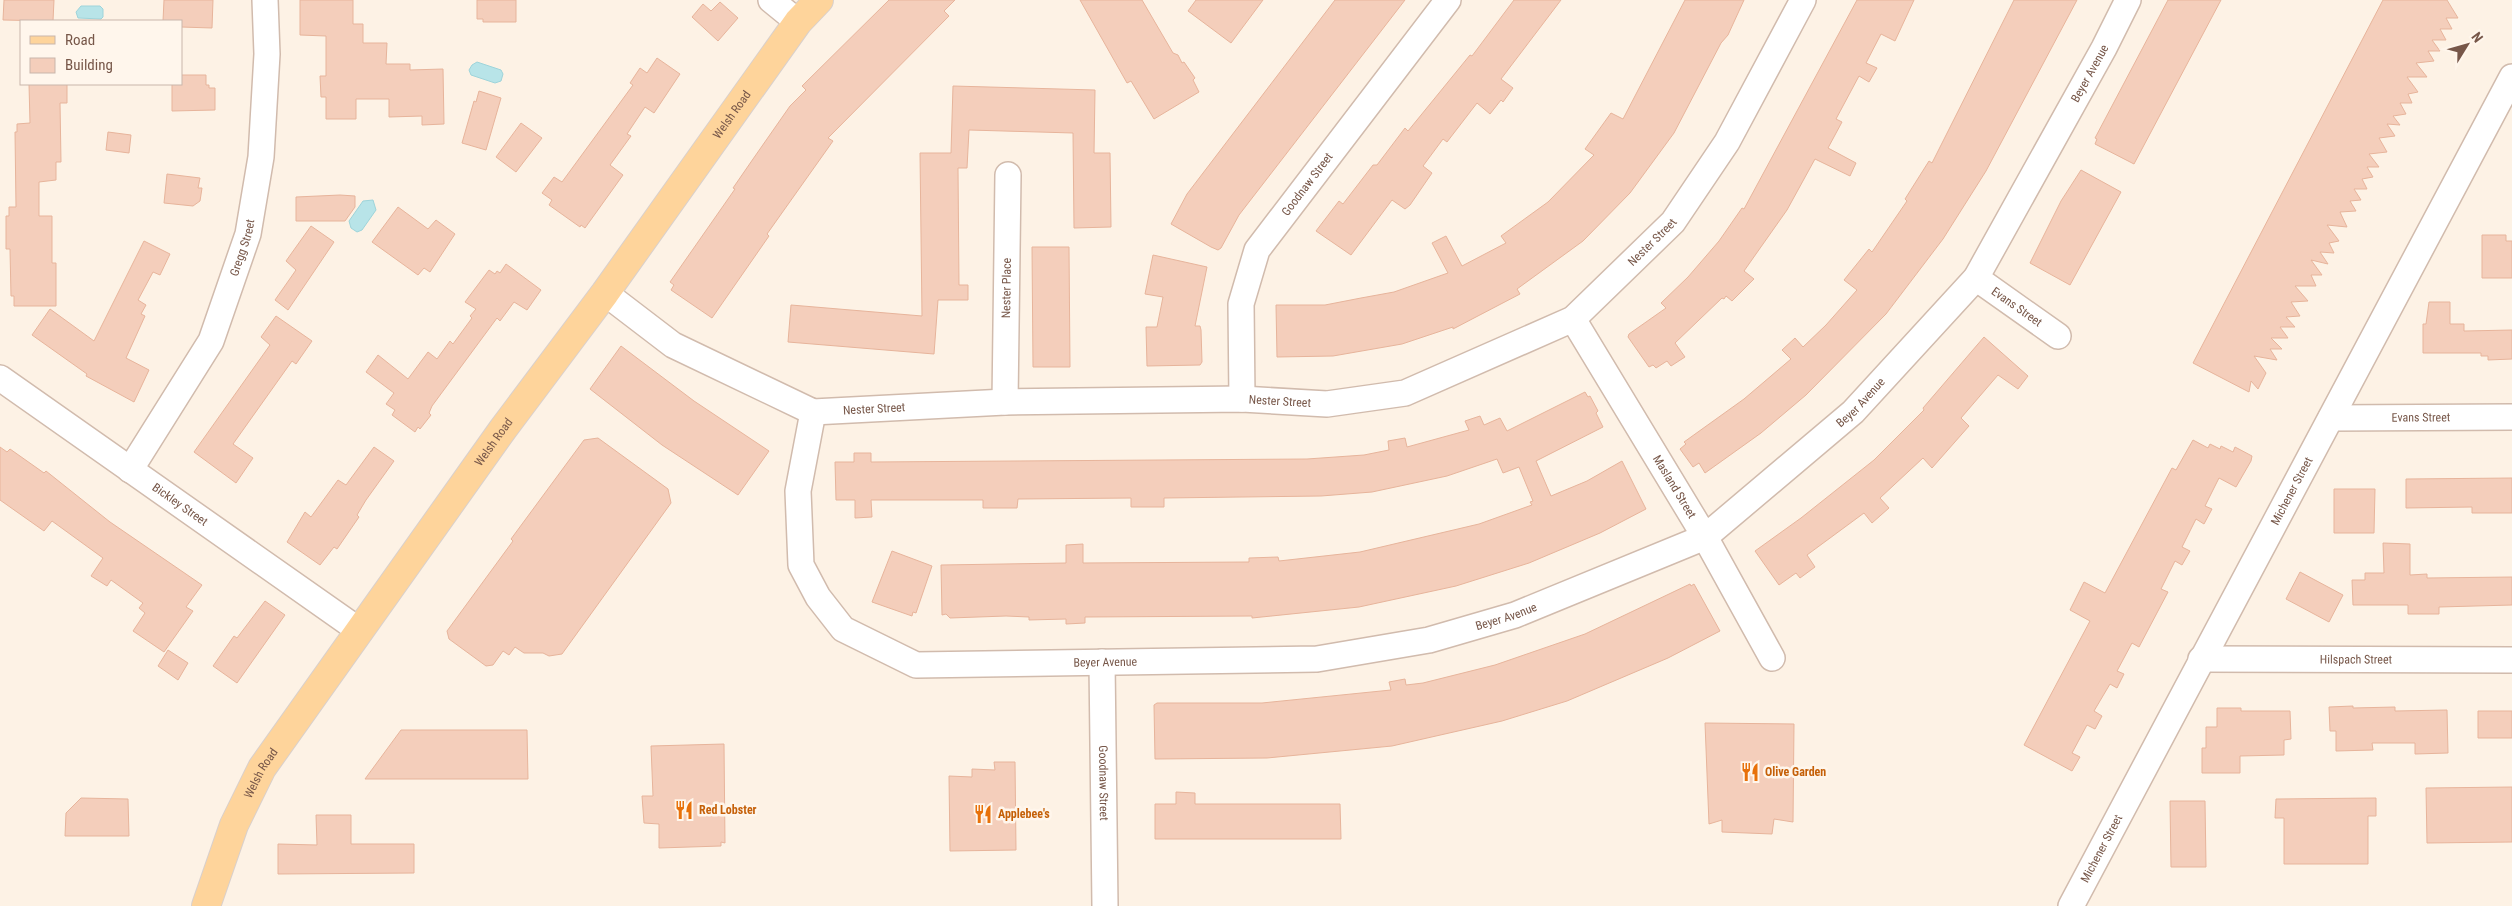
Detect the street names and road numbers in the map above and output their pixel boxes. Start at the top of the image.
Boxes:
street label: Beyer Avenue [2068,42,2112,105]
street label: Welsh Road [710,88,754,141]
street label: Goodnaw Street [1279,150,1336,219]
street label: Nester Street [1625,216,1680,269]
street label: Gregg Street [227,218,257,278]
street label: Nester Place [999,257,1014,318]
street label: Evans Street [1989,284,2045,330]
street label: Beyer Avenue [1833,375,1888,430]
street label: Nester Street [1248,392,1312,410]
street label: Nester Street [843,400,906,417]
street label: Evans Street [2392,410,2451,425]
street label: Welsh Road [472,415,516,469]
street label: Masland Street [1650,452,1699,521]
street label: Michener Street [2268,454,2316,527]
street label: Bickley Street [150,480,211,529]
street label: Beyer Avenue [1474,600,1539,633]
street label: Hilspach Street [2320,652,2393,667]
street label: Beyer Avenue [1073,655,1138,670]
street label: Goodnaw Street [1096,745,1111,821]
street label: Welsh Road [241,746,281,801]
street label: Michener Street [2078,812,2125,885]

